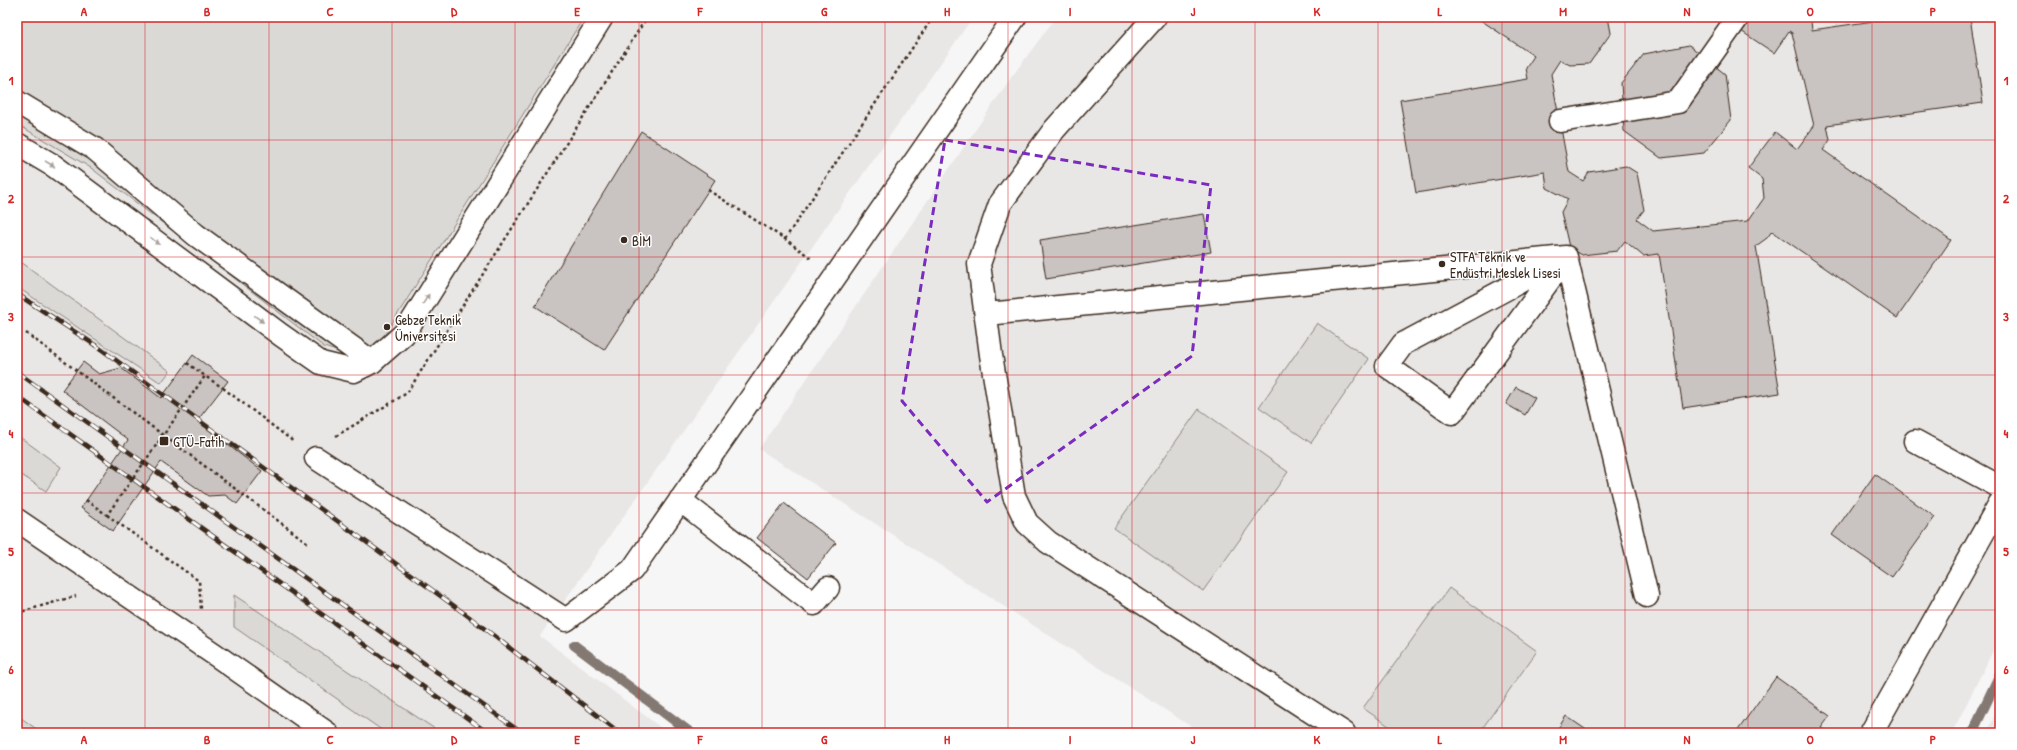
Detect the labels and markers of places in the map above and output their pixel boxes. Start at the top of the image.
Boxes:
place label: BİM [632,231,651,250]
marker: BİM [619,235,629,245]
place label: STFA Teknik ve Endüstri Meslek Lisesi [1450,247,1561,282]
marker: STFA Teknik ve Endüstri Meslek Lisesi [1437,259,1447,269]
place label: Gebze Teknik Üniversitesi [395,310,461,345]
marker: Gebze Teknik Üniversitesi [382,322,392,332]
place label: GTÜ-Fatih [173,432,224,451]
marker: GTÜ-Fatih [158,435,170,447]

